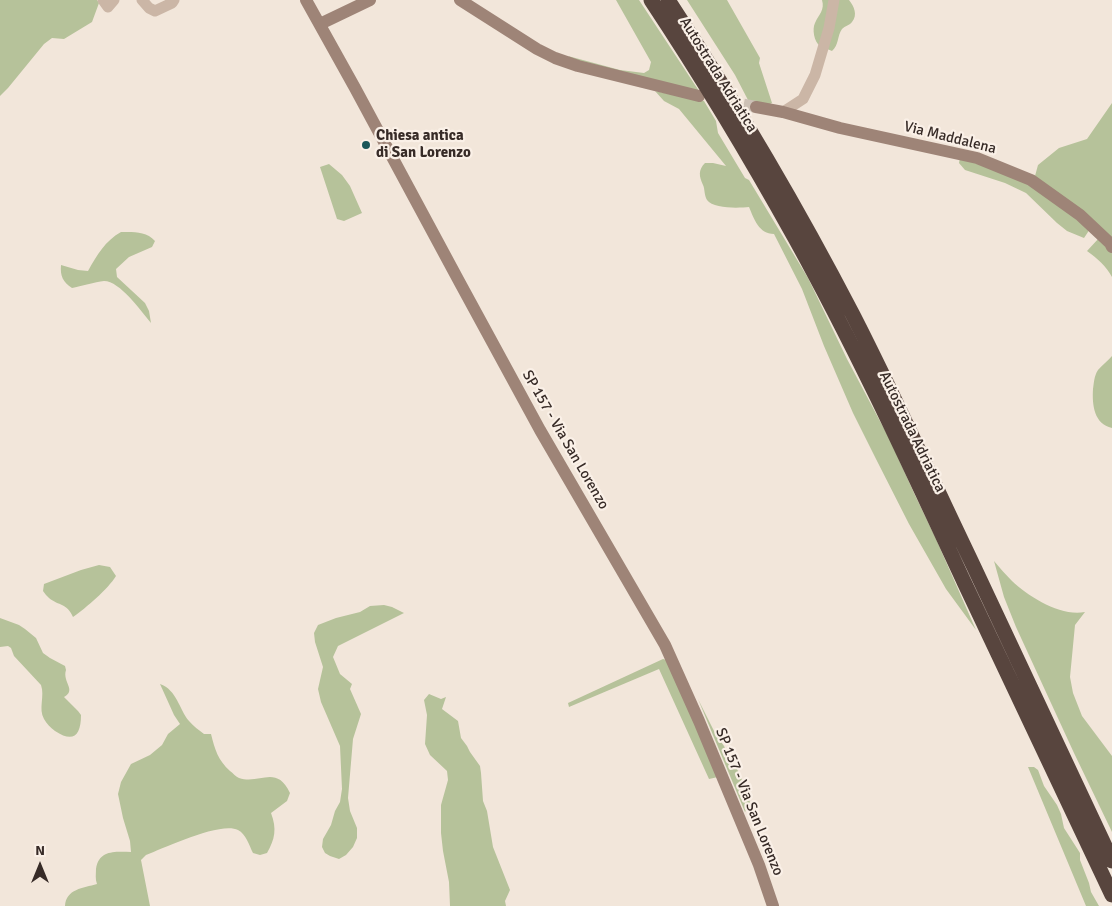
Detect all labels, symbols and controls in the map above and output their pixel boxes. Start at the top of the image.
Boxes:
street label: Autostrada Adriatica [675,14,761,136]
street label: Via Maddalena [902,118,998,158]
place label: Chiesa antica di San Lorenzo [376,127,471,162]
marker: Chiesa antica di San Lorenzo [360,139,372,151]
street label: SP 157 - Via San Lorenzo [518,367,612,513]
street label: Autostrada Adriatica [875,369,949,495]
street label: SP 157 - Via San Lorenzo [711,725,787,879]
north arrow [15,841,65,891]
text: N [35,842,45,859]

